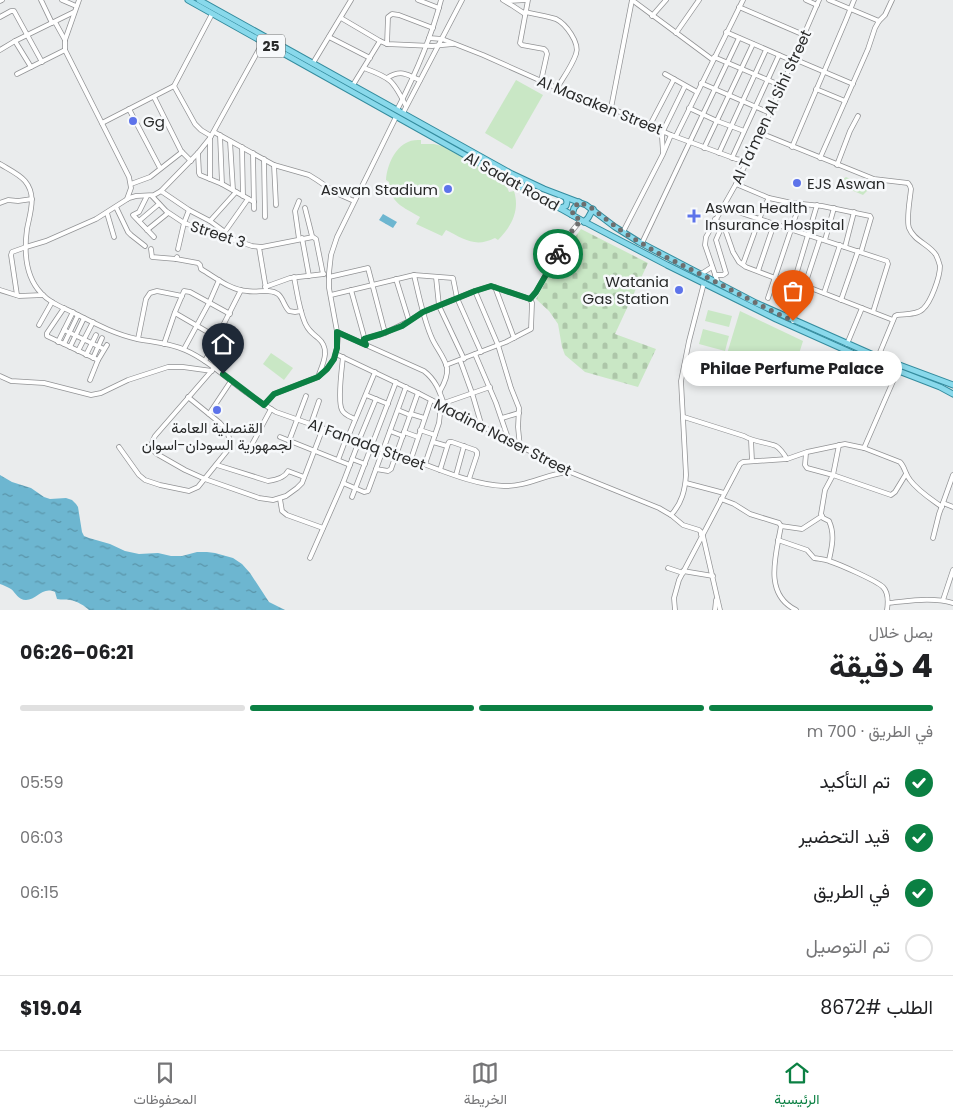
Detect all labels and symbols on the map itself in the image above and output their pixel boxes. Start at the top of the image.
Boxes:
street label: Al Ta'men Al Sihi Street [726,26,816,188]
road number: 25 [257,34,285,58]
street label: Al Masaken Street [534,70,666,140]
place label: Gg [143,111,165,132]
marker: Gg [127,115,139,127]
street label: Al Sadat Road [461,146,563,216]
place label: EJS Aswan [807,173,885,194]
marker: EJS Aswan [791,177,803,189]
place label: Aswan Stadium [321,179,438,200]
marker: Aswan Stadium [442,183,454,195]
place label: Aswan Health Insurance Hospital [705,197,844,235]
marker: Aswan Health Insurance Hospital [687,209,701,223]
street label: Street 3 [188,215,248,253]
courier [533,229,583,279]
pin [772,270,814,321]
place label: Watania Gas Station [583,271,669,309]
marker: Watania Gas Station [673,284,685,296]
pin [202,323,244,374]
callout: Philae Perfume Palace [683,351,903,386]
street label: Madina Naser Street [431,393,575,481]
marker: القنصلية العامة لجمهورية السودان-اسوان [211,404,223,416]
street label: Al Fanadq Street [305,413,429,475]
place label: القنصلية العامة لجمهورية السودان-اسوان [142,417,292,455]

